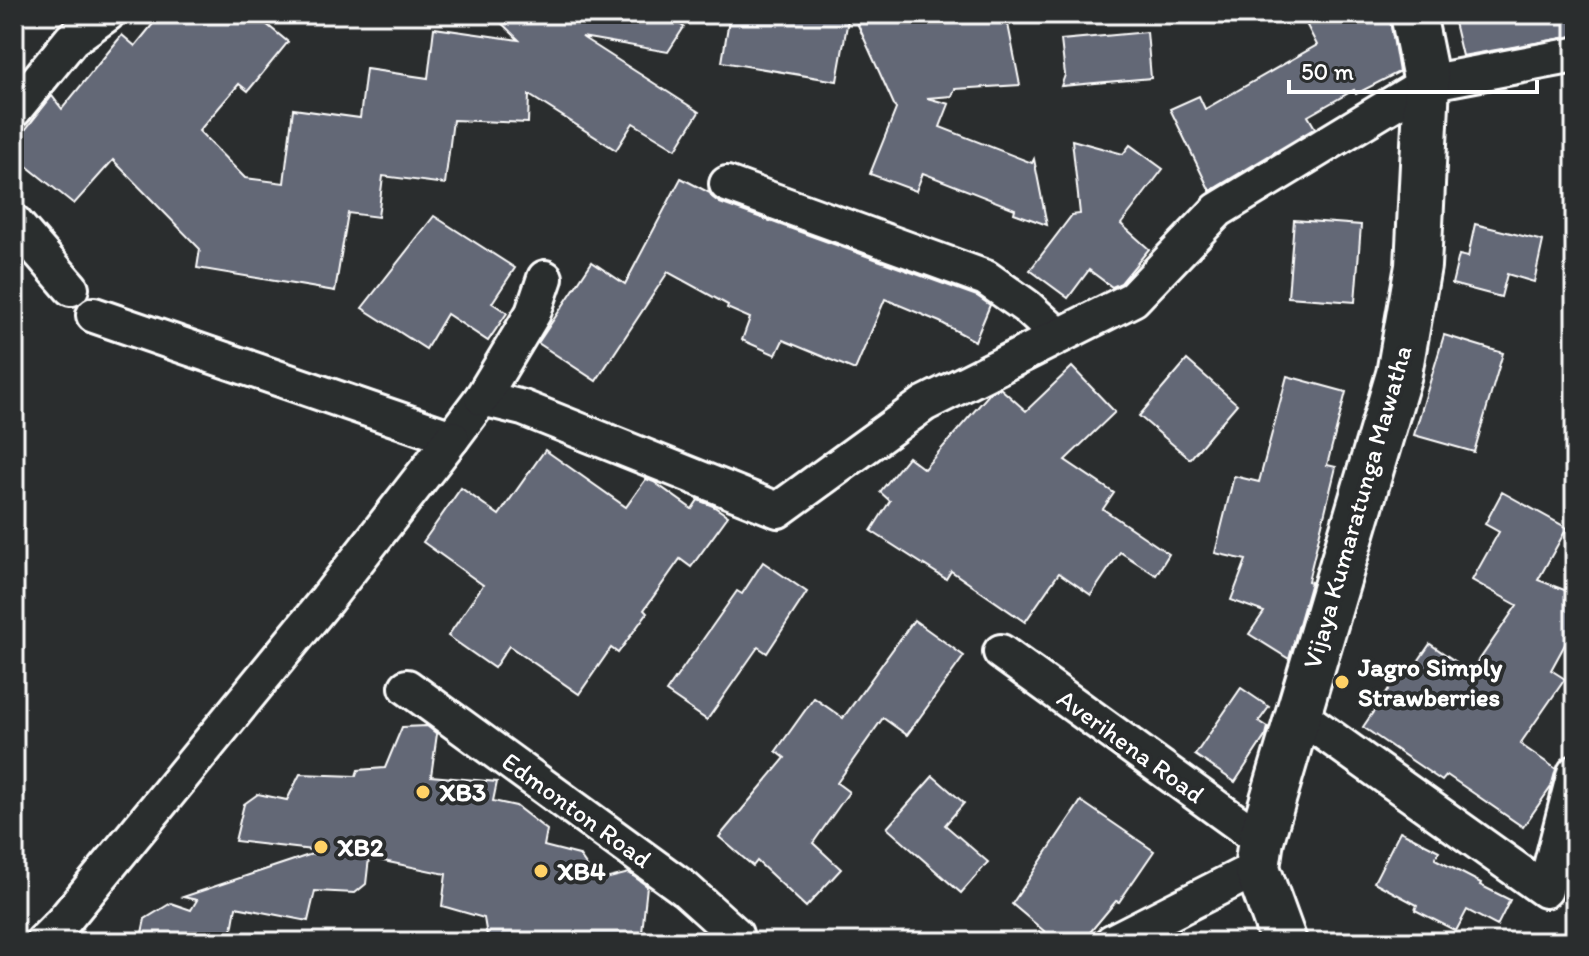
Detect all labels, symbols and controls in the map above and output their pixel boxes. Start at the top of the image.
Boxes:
scale bar [1289,44,1537,94]
text: 50 m [1301,57,1354,86]
street label: Vijaya Kumaratunga Mawatha [1296,342,1419,672]
place label: Jagro Simply Strawberries [1357,651,1503,713]
marker: Jagro Simply Strawberries [1333,673,1351,691]
street label: Averihena Road [1051,682,1211,810]
street label: Edmonton Road [496,745,658,875]
place label: XB3 [439,776,486,808]
marker: XB3 [414,783,432,801]
place label: XB2 [337,831,384,863]
marker: XB2 [312,838,330,856]
place label: XB4 [557,855,606,887]
marker: XB4 [532,862,550,880]

